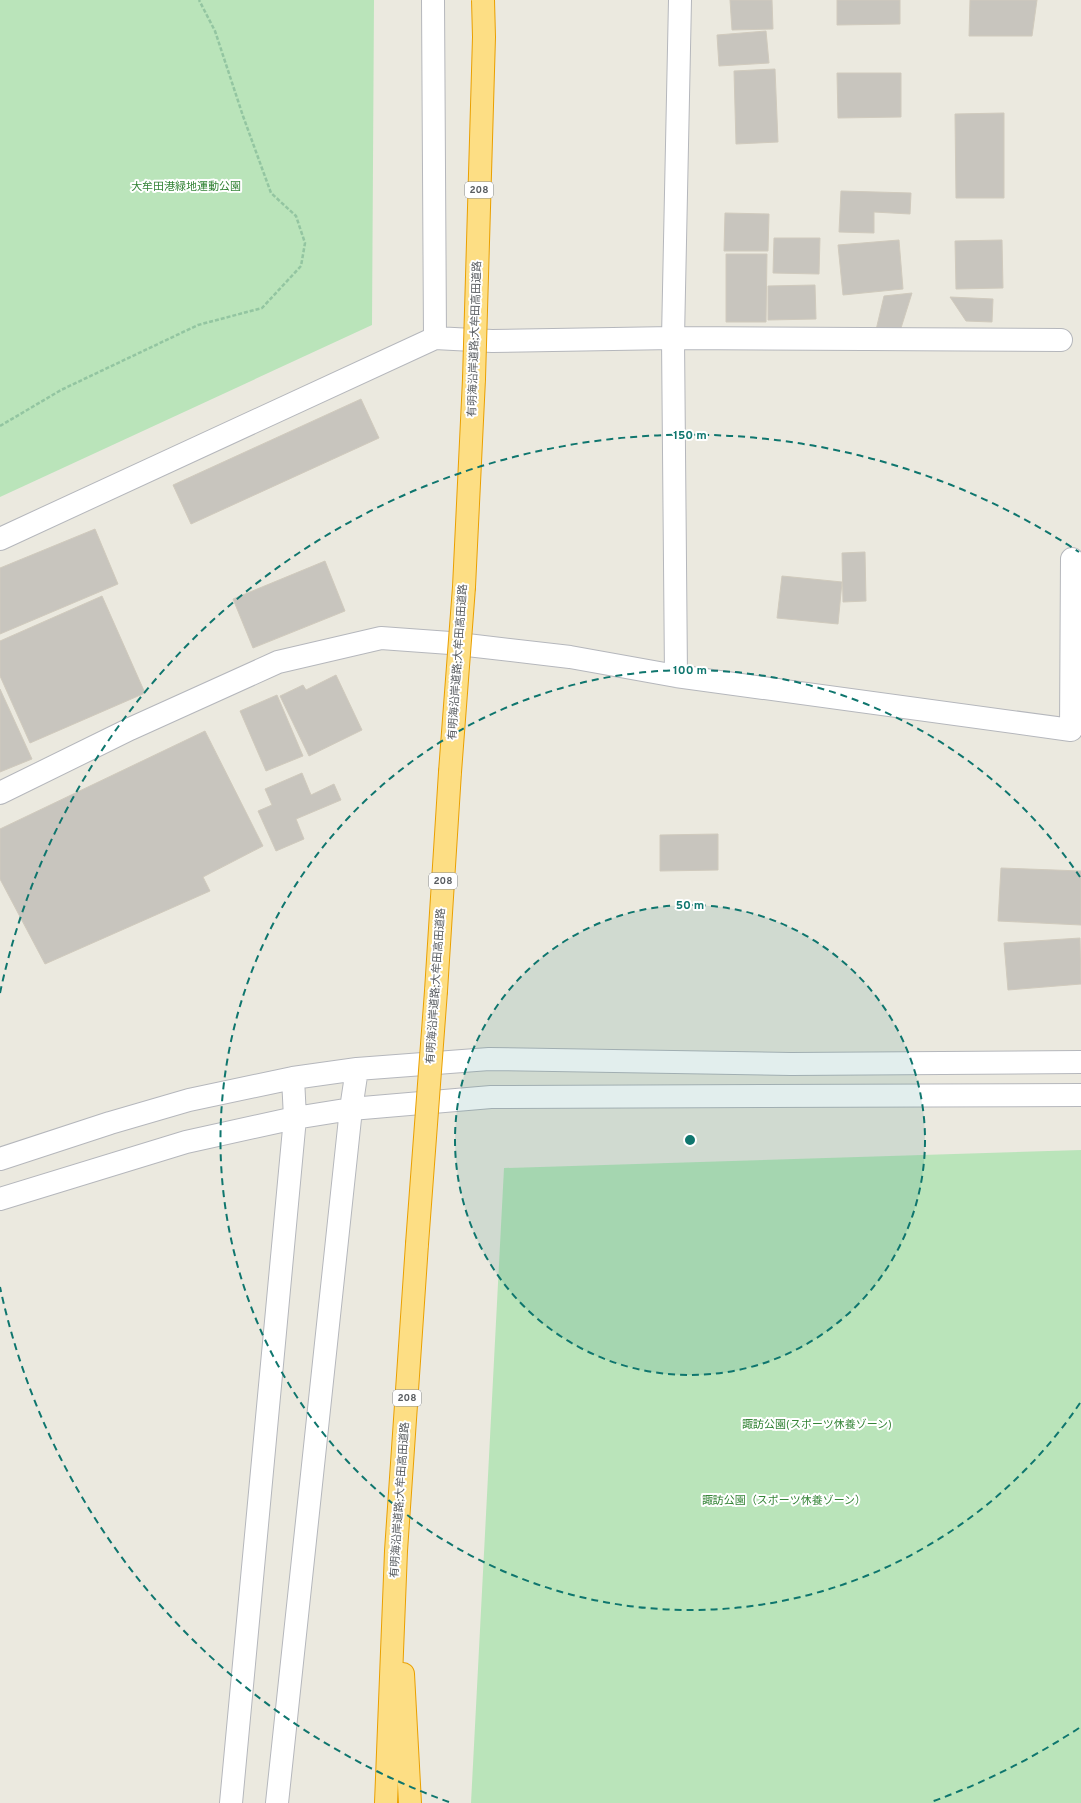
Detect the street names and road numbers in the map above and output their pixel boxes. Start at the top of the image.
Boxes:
road number: 208 [465,182,493,198]
street label: 有明海沿岸道路;大牟田高田道路 [465,261,485,417]
street label: 有明海沿岸道路;大牟田高田道路 [446,583,470,741]
road number: 208 [429,873,457,889]
street label: 有明海沿岸道路;大牟田高田道路 [424,907,448,1065]
road number: 208 [393,1390,421,1406]
street label: 有明海沿岸道路;大牟田高田道路 [388,1421,412,1579]

